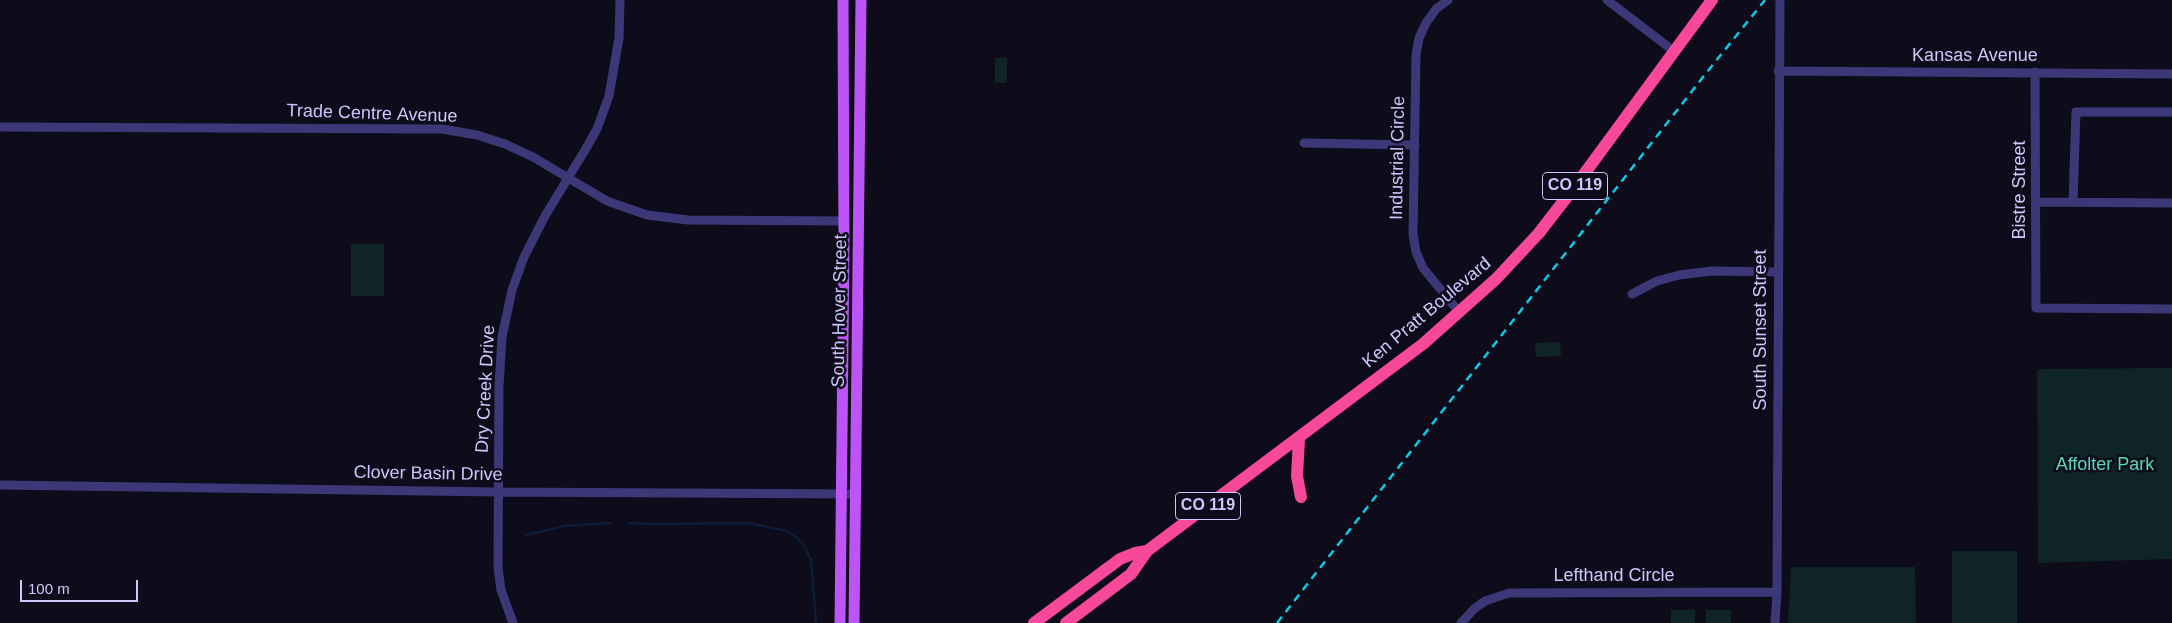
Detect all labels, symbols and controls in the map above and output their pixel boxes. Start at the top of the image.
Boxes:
street label: Kansas Avenue [1912,45,2038,67]
street label: Industrial Circle [1386,96,1410,220]
street label: Trade Centre Avenue [286,100,458,128]
street label: Bistre Street [2009,140,2031,240]
road number: CO 119 [1542,172,1608,200]
street label: South Hover Street [828,234,852,388]
street label: South Sunset Street [1750,249,1772,411]
street label: Ken Pratt Boulevard [1358,253,1496,373]
street label: Dry Creek Drive [472,325,500,453]
park label: Affolter Park [2056,454,2154,476]
street label: Clover Basin Drive [353,462,503,486]
road number: CO 119 [1176,492,1240,520]
street label: Lefthand Circle [1553,565,1675,587]
scale bar [22,570,140,602]
text: 100 m [28,580,70,597]

